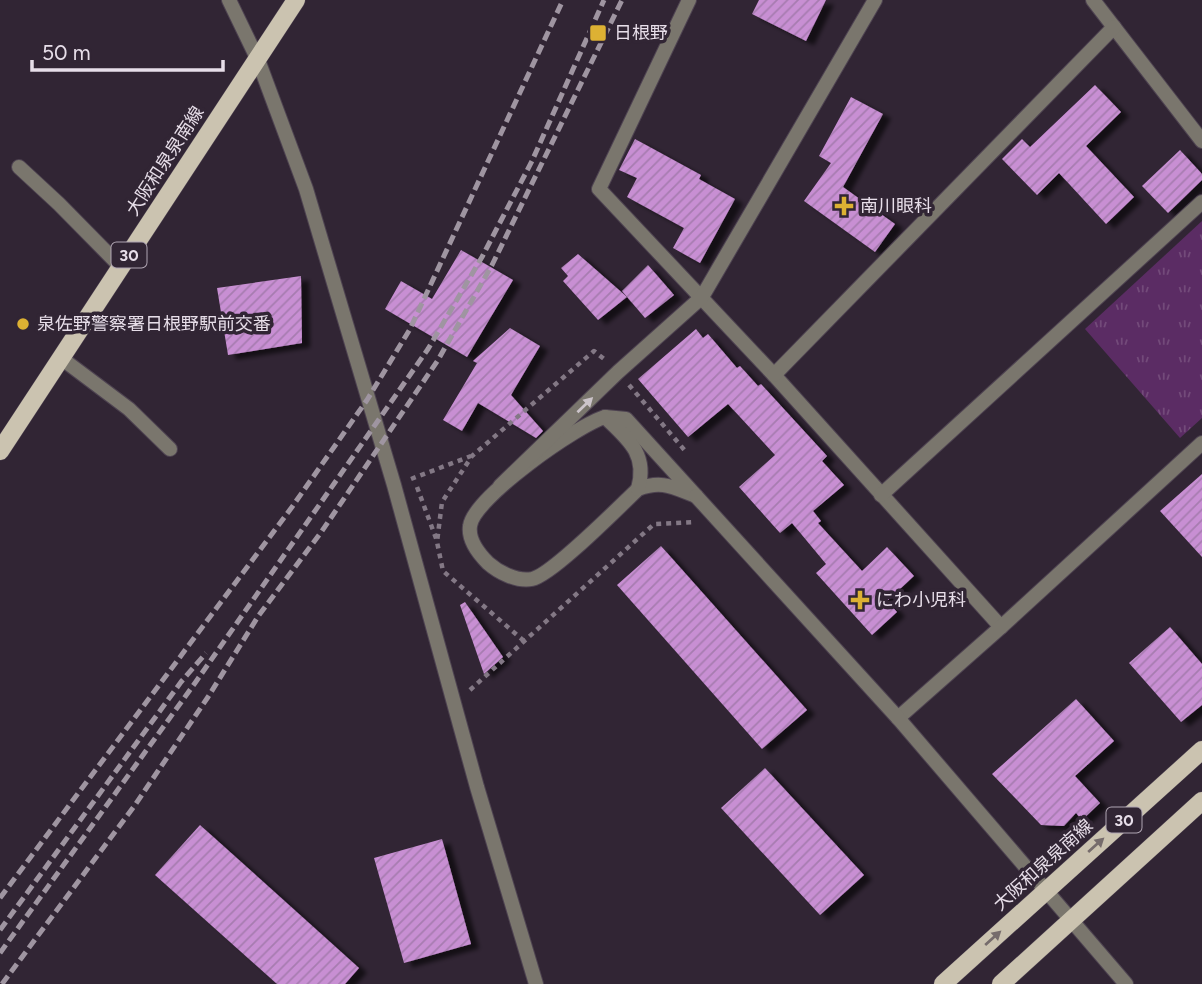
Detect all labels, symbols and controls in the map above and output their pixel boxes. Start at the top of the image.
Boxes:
place label: 日根野 [614,22,668,44]
marker: 日根野 [588,23,608,43]
scale bar [32,28,222,72]
text: 50 m [42,40,91,65]
street label: 大阪和泉泉南線 [121,102,209,220]
place label: 南川眼科 [860,195,932,217]
marker: 南川眼科 [834,196,854,216]
road number: 30 [111,243,146,268]
place label: 泉佐野警察署日根野駅前交番 [37,313,271,335]
marker: 泉佐野警察署日根野駅前交番 [15,316,31,332]
one-way arrow [576,397,593,413]
place label: にわ小児科 [876,589,966,611]
marker: にわ小児科 [850,590,870,610]
road number: 30 [1106,807,1142,832]
street label: 大阪和泉泉南線 [989,815,1097,915]
one-way arrow [1087,838,1104,854]
one-way arrow [985,931,1002,946]

